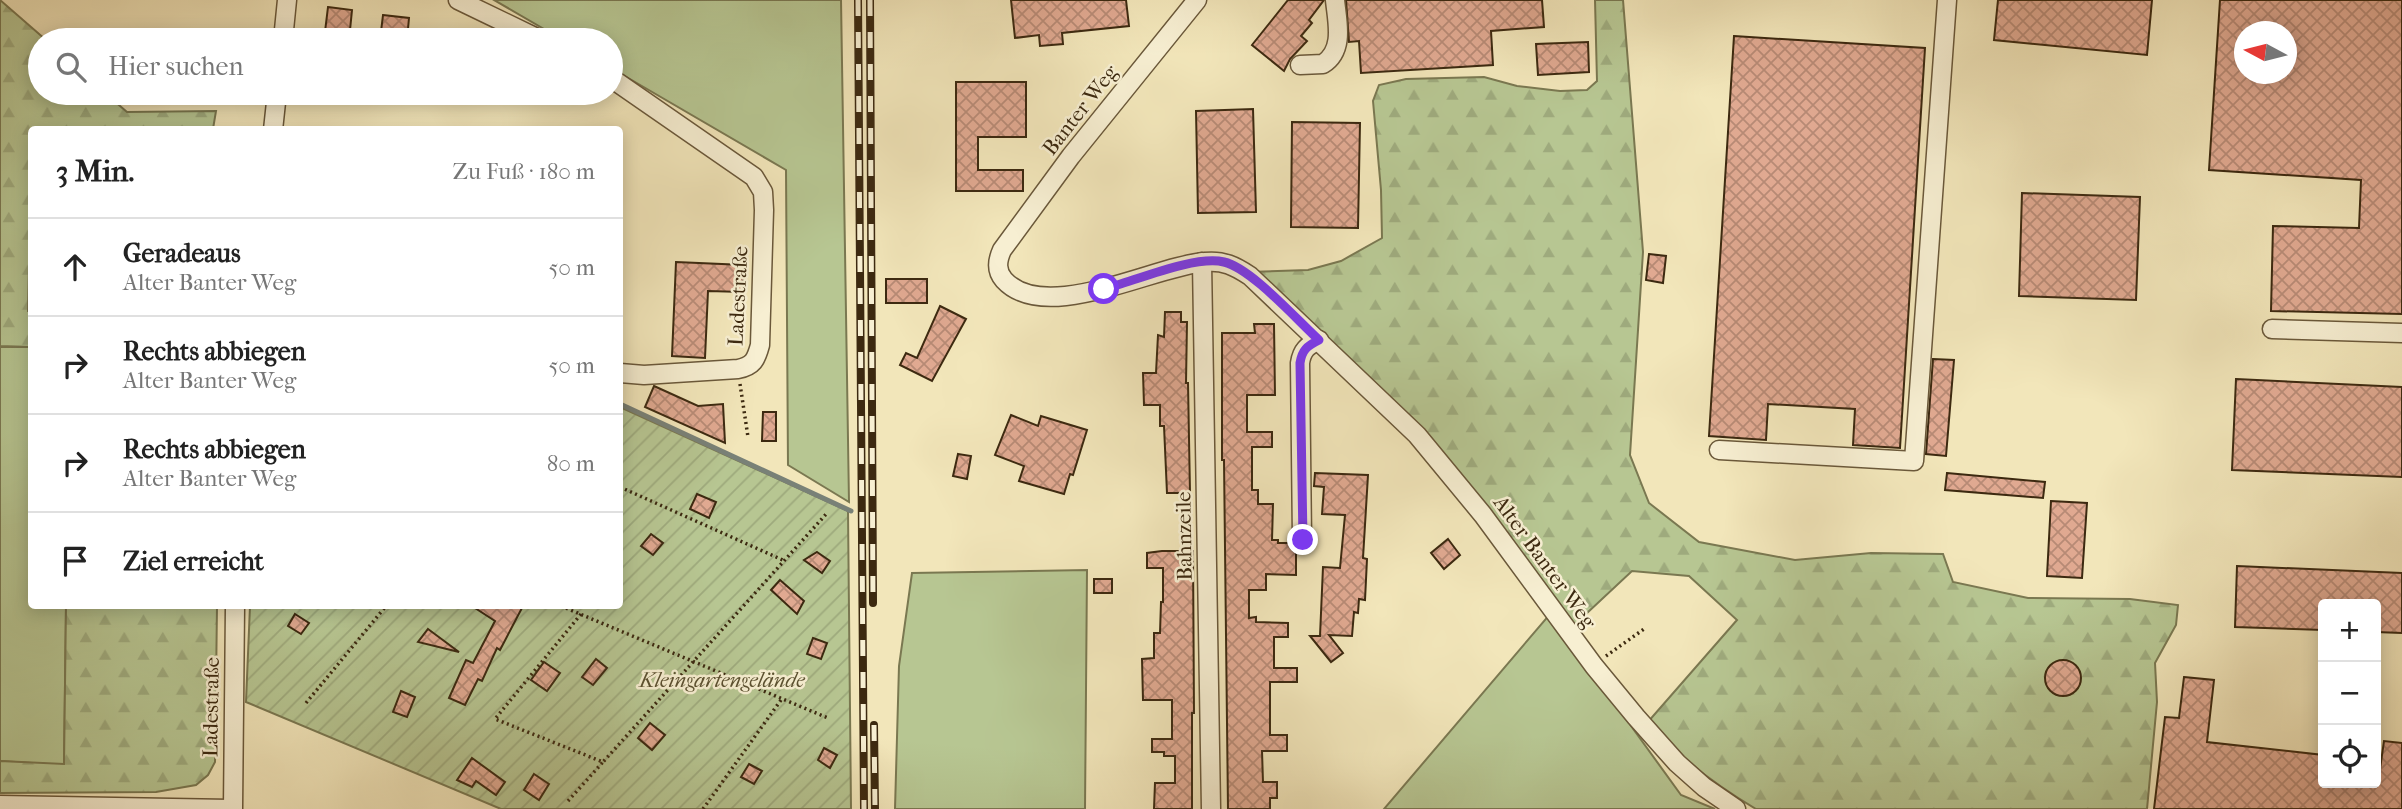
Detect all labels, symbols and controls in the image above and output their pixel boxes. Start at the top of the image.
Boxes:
north arrow [2234,21,2297,84]
search box [28,28,623,105]
icon: search [52,48,90,86]
text: Hier suchen [108,51,244,82]
street label: Banter Weg [1037,60,1123,160]
text: 3 Min. [56,154,134,189]
text: Zu Fuß · 180 m [453,158,595,185]
text: Geradeaus [123,238,241,269]
street label: Ladestraße [723,245,753,347]
icon: ahead [56,248,94,286]
text: 50 m [548,254,595,281]
text: Alter Banter Weg [123,269,296,296]
route start [1088,273,1119,304]
text: Rechts abbiegen [123,336,306,367]
icon: right [56,346,94,384]
text: 50 m [548,352,595,379]
text: Alter Banter Weg [123,367,296,394]
text: Rechts abbiegen [123,434,306,465]
icon: right [56,444,94,482]
text: 80 m [547,450,595,477]
text: Alter Banter Weg [123,465,296,492]
street label: Alter Banter Weg [1488,490,1602,634]
street label: Bahnzeile [1171,491,1197,581]
route end [1287,524,1318,555]
icon: arrive [56,542,94,580]
text: Ziel erreicht [123,546,264,577]
map controls [2318,599,2381,788]
button: + [2318,599,2381,662]
street label: Ladestraße [198,657,224,757]
button: − [2318,662,2381,725]
park label: Kleingartengelände [637,668,805,692]
button: locate [2318,725,2381,788]

